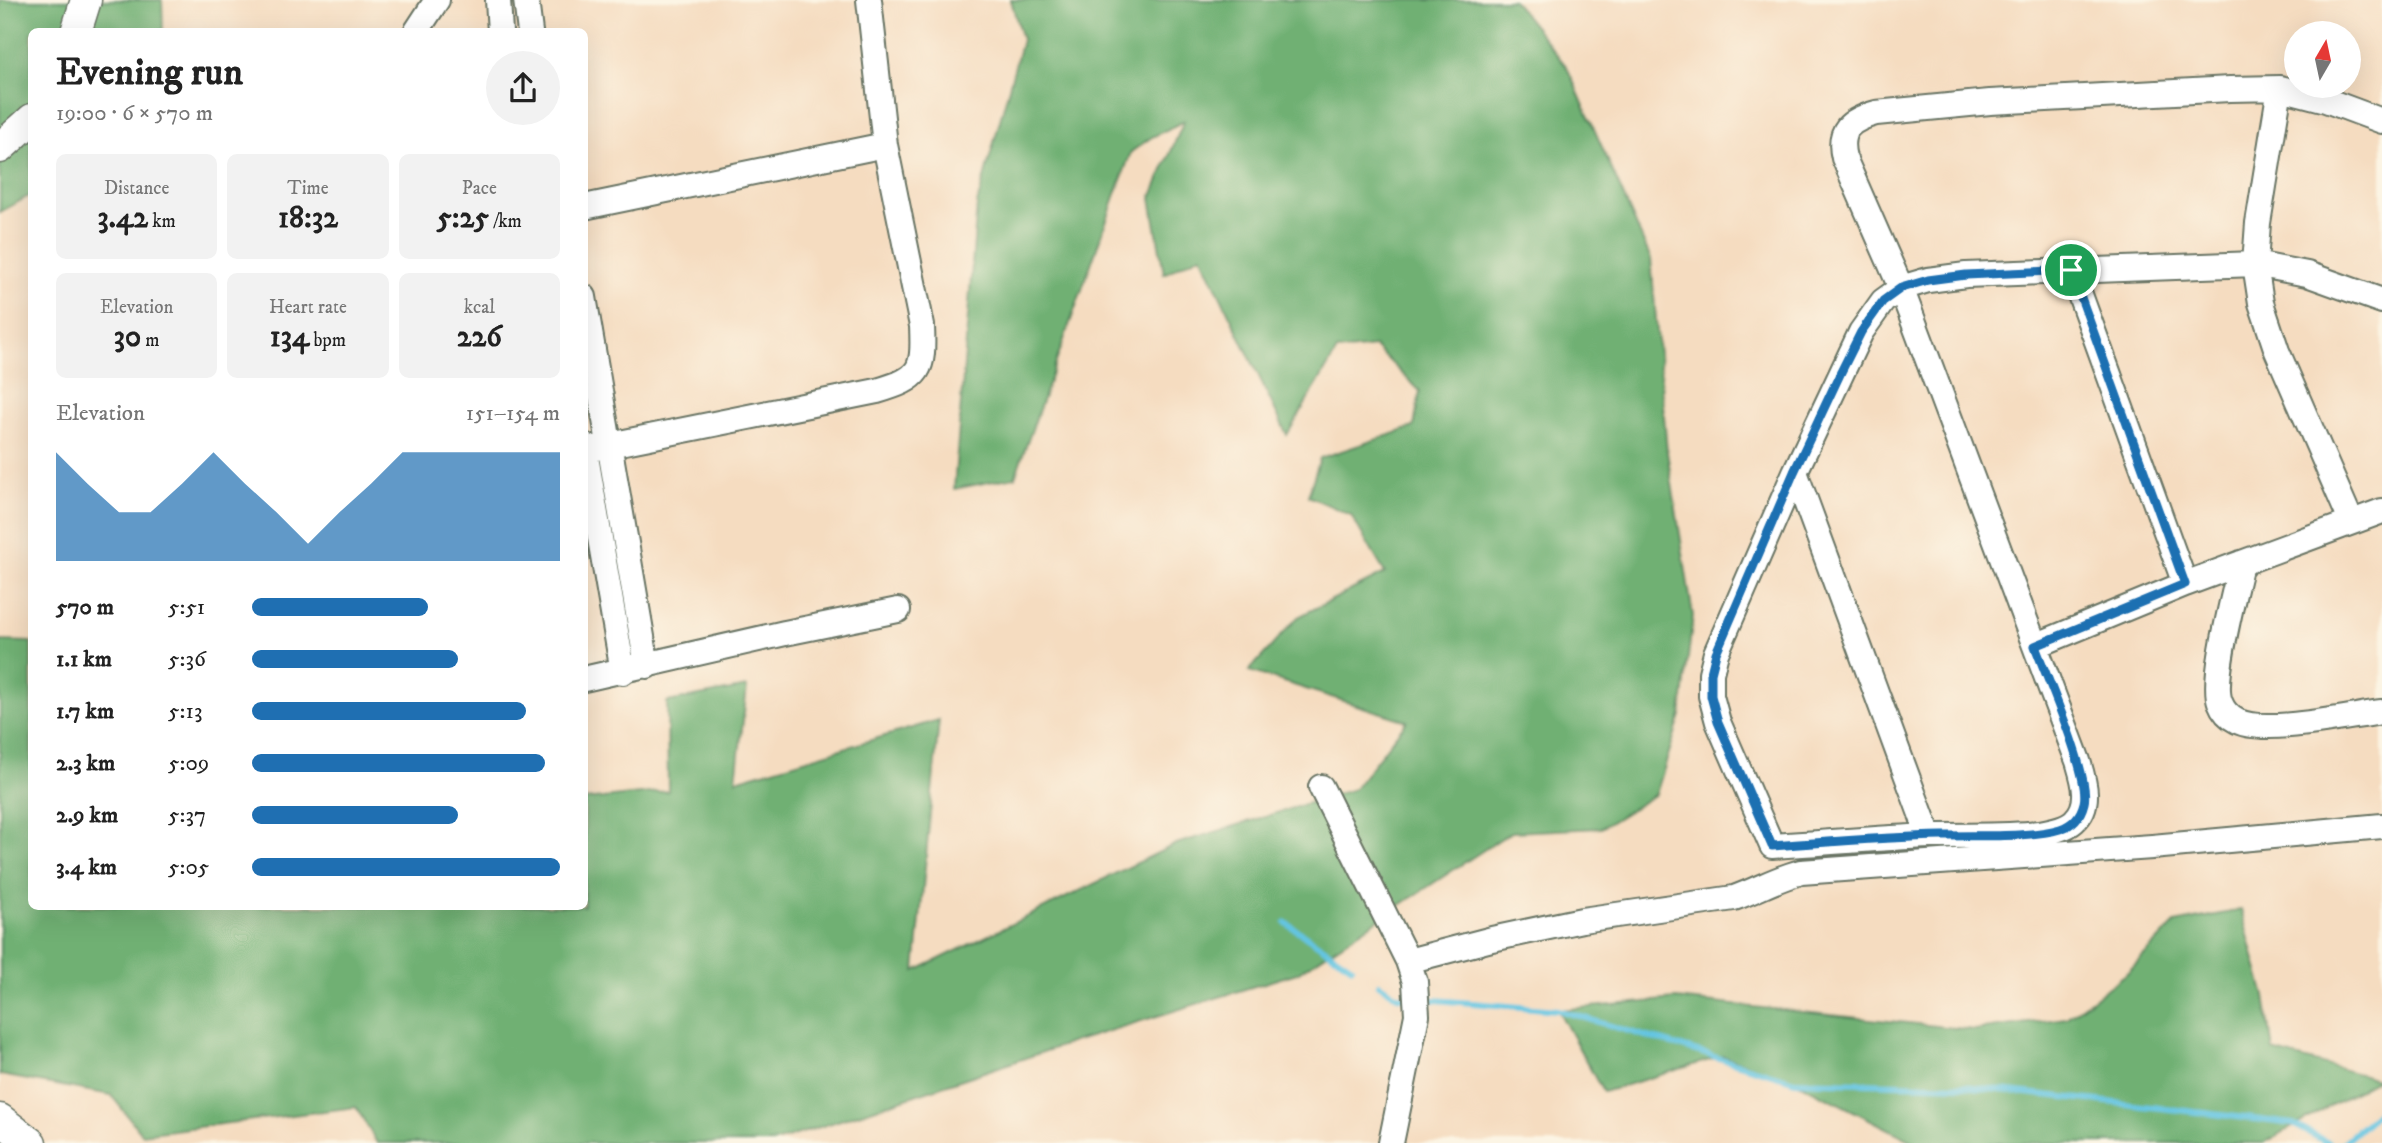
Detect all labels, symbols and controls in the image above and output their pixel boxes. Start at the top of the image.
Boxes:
north arrow [2284,21,2361,98]
map controls [2284,21,2361,98]
text: Evening run [56,49,243,97]
button: share [486,51,560,125]
text: 19:00 · 6 × 570 m [56,99,213,128]
text: Distance [104,177,169,200]
text: Time [287,177,329,200]
text: Pace [462,177,497,200]
text: 3.42 [97,200,148,237]
text: 18:32 [278,200,338,237]
text: 5:25 [437,200,489,237]
text: km [148,210,176,233]
text: /km [489,210,522,233]
pin [2041,240,2101,300]
icon: arrive [2052,251,2090,289]
text: Elevation [100,296,173,319]
text: Heart rate [269,296,347,319]
text: kcal [464,296,495,319]
text: 30 [114,319,141,356]
text: 134 [270,319,309,356]
text: 226 [457,319,502,356]
text: m [141,329,160,352]
text: bpm [309,329,346,352]
text: Elevation [56,399,145,428]
text: 151–154 m [466,399,560,428]
text: 570 m [56,593,114,622]
text: 5:51 [168,593,205,622]
text: 1.1 km [56,645,112,674]
text: 5:36 [168,645,206,674]
text: 1.7 km [56,697,114,726]
text: 5:13 [168,697,202,726]
text: 2.3 km [56,749,115,778]
text: 5:09 [168,749,209,778]
text: 2.9 km [56,801,118,830]
text: 5:37 [168,801,206,830]
text: 3.4 km [56,853,117,882]
text: 5:05 [168,853,209,882]

